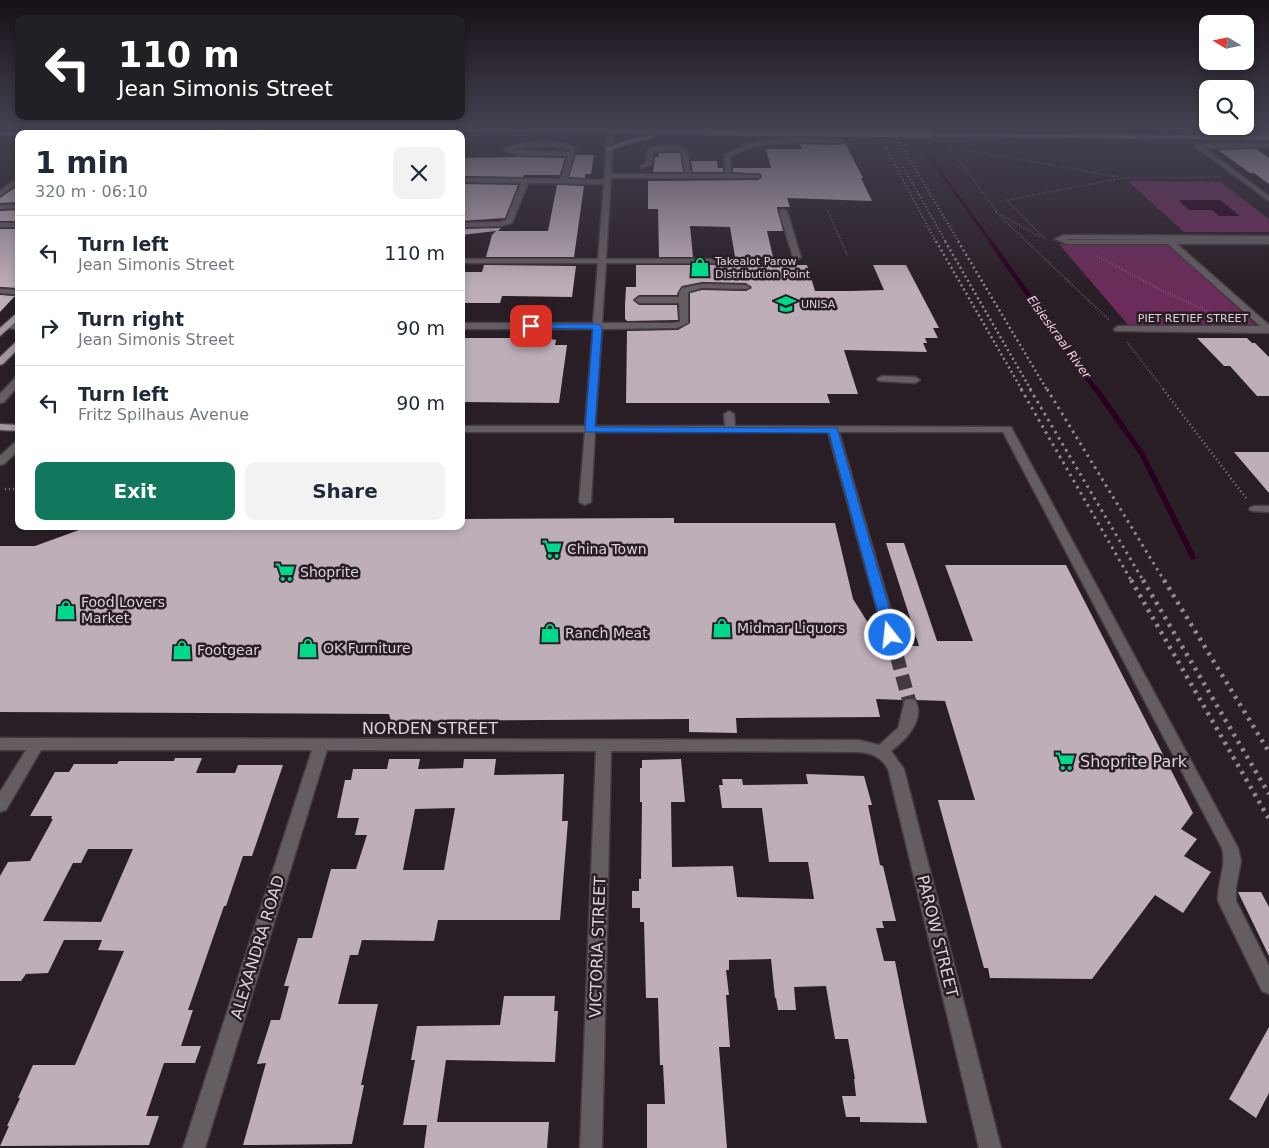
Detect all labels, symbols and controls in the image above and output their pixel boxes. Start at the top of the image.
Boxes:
north arrow [1199,15,1254,70]
map controls [1199,15,1254,135]
icon: left [35,35,100,100]
text: 110 m [118,35,240,75]
text: Jean Simonis Street [118,76,333,101]
button: search [1199,80,1254,135]
text: 1 min [35,145,129,180]
button: close [393,147,445,199]
text: 320 m · 06:10 [35,182,148,201]
text: Turn left [78,233,169,255]
icon: left [35,239,63,267]
text: 110 m [384,242,445,264]
text: Jean Simonis Street [78,255,234,274]
place label: Takealot Parow Distribution Point [714,255,811,281]
shop icon: Takealot Parow Distribution Point [689,256,711,278]
school or university icon: UNISA [775,293,797,315]
water label: Elsieskraal River [1024,293,1094,382]
place label: UNISA [801,298,836,311]
pin [510,305,552,347]
text: Turn right [78,308,184,330]
icon: arrive [517,312,545,340]
street label: PIET RETIEF STREET [1138,312,1248,325]
icon: right [35,314,63,342]
text: 90 m [396,317,445,339]
text: Jean Simonis Street [78,330,234,349]
text: Turn left [78,383,169,405]
icon: left [35,389,63,417]
text: 90 m [396,392,445,414]
text: Fritz Spilhaus Avenue [78,405,249,424]
button: Exit [35,462,235,520]
button: Share [245,462,445,520]
supermarket icon: China Town [541,538,563,560]
place label: China Town [567,541,647,557]
supermarket icon: Shoprite [274,561,296,583]
place label: Shoprite [300,564,359,580]
place label: Food Lovers Market [81,594,165,626]
shop icon: Food Lovers Market [55,599,77,621]
position arrow [863,608,915,660]
shop icon: Midmar Liquors [711,617,733,639]
place label: Midmar Liquors [737,620,845,636]
shop icon: Ranch Meat [539,622,561,644]
place label: Ranch Meat [565,625,648,641]
shop icon: OK Furniture [297,637,319,659]
shop icon: Footgear [171,639,193,661]
place label: OK Furniture [323,640,411,656]
place label: Footgear [197,642,259,658]
street label: NORDEN STREET [362,719,498,738]
supermarket icon: Shoprite Park [1054,750,1076,772]
place label: Shoprite Park [1080,752,1188,771]
street label: ALEXANDRA ROAD [227,873,288,1021]
street label: PAROW STREET [913,873,962,999]
street label: VICTORIA STREET [586,875,609,1018]

